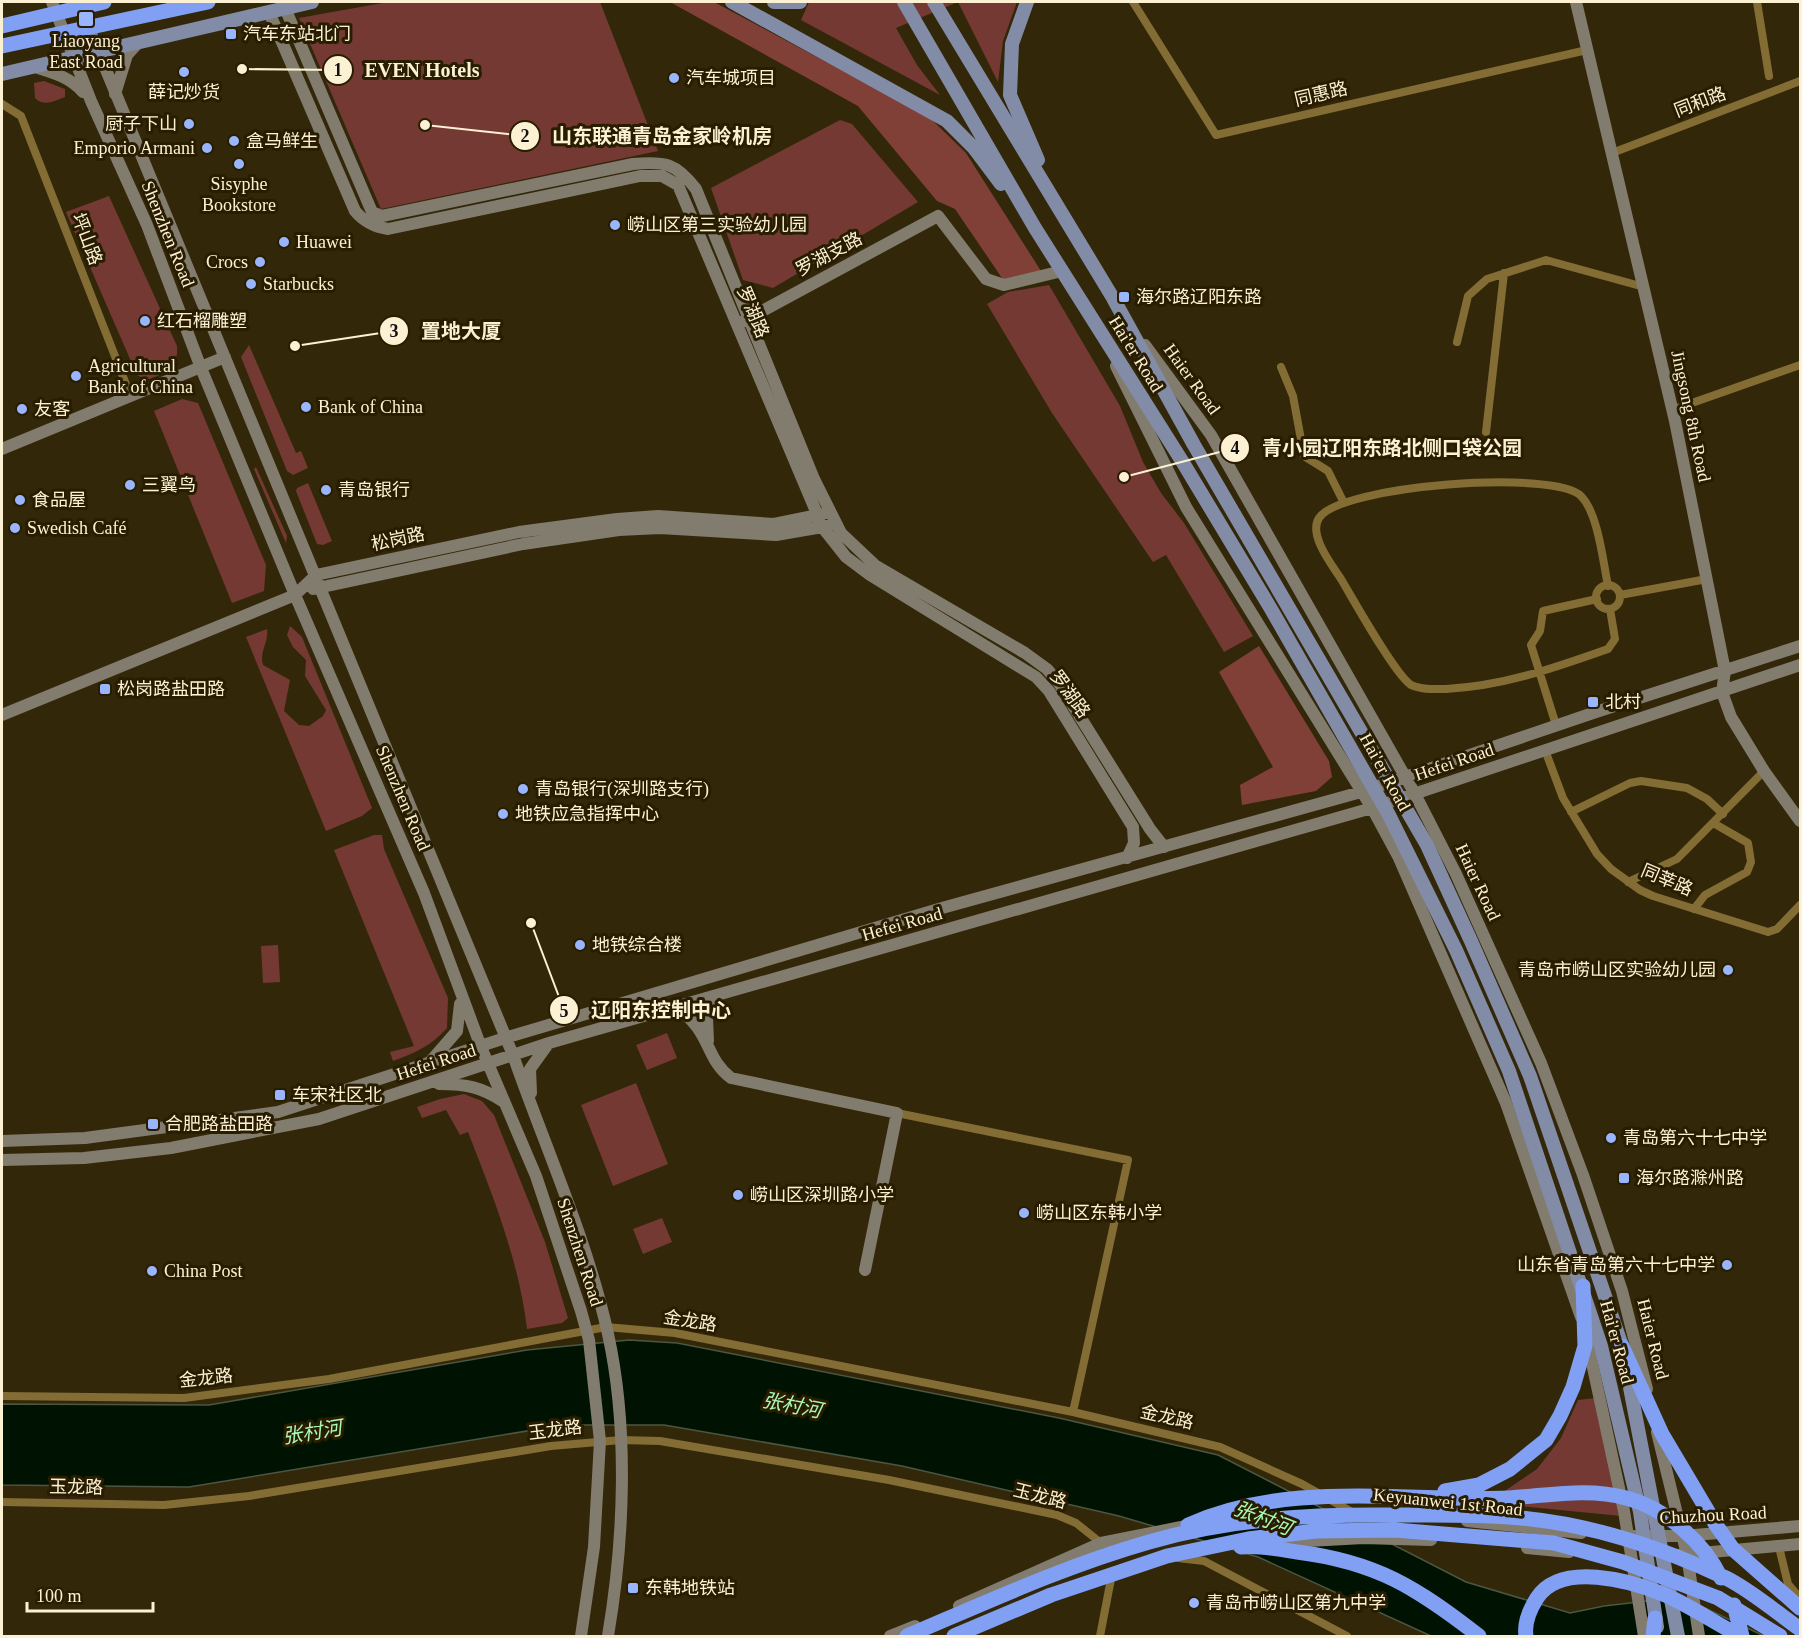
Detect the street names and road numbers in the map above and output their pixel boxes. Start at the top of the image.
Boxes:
street label: 同惠路 [1292,78,1350,110]
street label: 同和路 [1671,83,1729,121]
street label: Shenzhen Road [138,178,198,290]
street label: 坪山路 [68,210,106,268]
street label: 罗湖支路 [793,228,865,280]
street label: 罗湖路 [733,283,773,341]
street label: Hai'er Road [1105,312,1167,396]
street label: Haier Road [1160,340,1224,418]
street label: Jingsong 8th Road [1667,348,1715,484]
street label: 松岗路 [370,524,426,554]
street label: 罗湖路 [1046,666,1094,722]
street label: Hai'er Road [1355,730,1415,814]
street label: Hefei Road [1412,739,1496,785]
street label: Shenzhen Road [372,742,434,854]
street label: Haier Road [1452,840,1504,924]
street label: 同莘路 [1638,860,1696,900]
street label: Hefei Road [860,903,944,945]
street label: Hefei Road [394,1040,478,1084]
street label: Shenzhen Road [553,1195,607,1309]
street label: Haier Road [1633,1297,1673,1381]
street label: Hai'er Road [1596,1298,1638,1386]
street label: 金龙路 [662,1307,718,1335]
street label: 金龙路 [178,1365,234,1391]
street label: 金龙路 [1138,1401,1196,1433]
street label: 玉龙路 [527,1417,583,1443]
street label: 玉龙路 [49,1477,103,1497]
street label: 玉龙路 [1011,1480,1069,1512]
street label: Keyuanwei 1st Road [1372,1484,1524,1520]
street label: Chuzhou Road [1659,1502,1767,1528]

